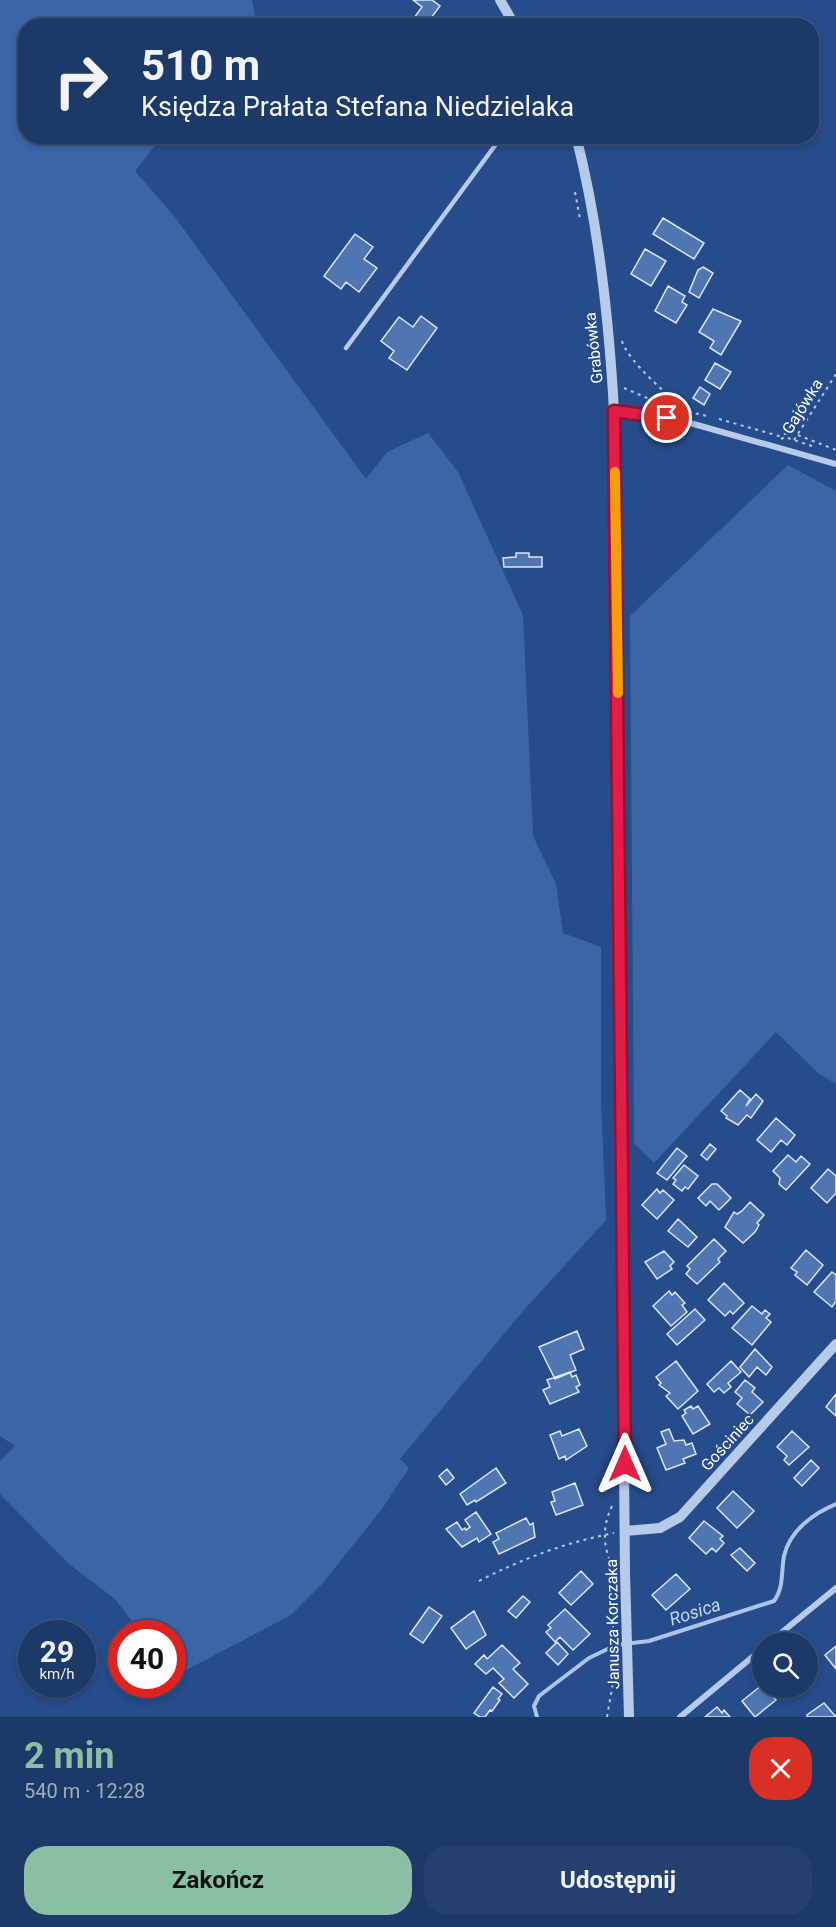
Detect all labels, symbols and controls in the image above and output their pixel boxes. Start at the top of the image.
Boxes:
text: 510 m [141,41,260,90]
icon: right [42,42,120,120]
text: Księdza Prałata Stefana Niedzielaka [141,91,574,123]
street label: Grabówka [580,311,607,385]
street label: Gajówka [778,375,827,437]
pin [641,392,692,443]
icon: arrive [650,401,683,434]
street label: Gościniec [697,1410,758,1475]
position arrow [593,1432,657,1496]
street label: Janusza Korczaka [602,1559,623,1689]
water label: Rosica [667,1593,723,1630]
speed limit sign: 40 [108,1620,186,1698]
map controls [752,1632,818,1698]
button: search [752,1632,818,1698]
text: 29 [40,1634,74,1669]
text: km/h [39,1665,75,1683]
text: 2 min [24,1735,115,1777]
button: close [749,1737,812,1800]
text: 540 m · 12:28 [24,1779,145,1803]
button: Zakończ [24,1846,412,1915]
button: Udostępnij [424,1846,812,1915]

